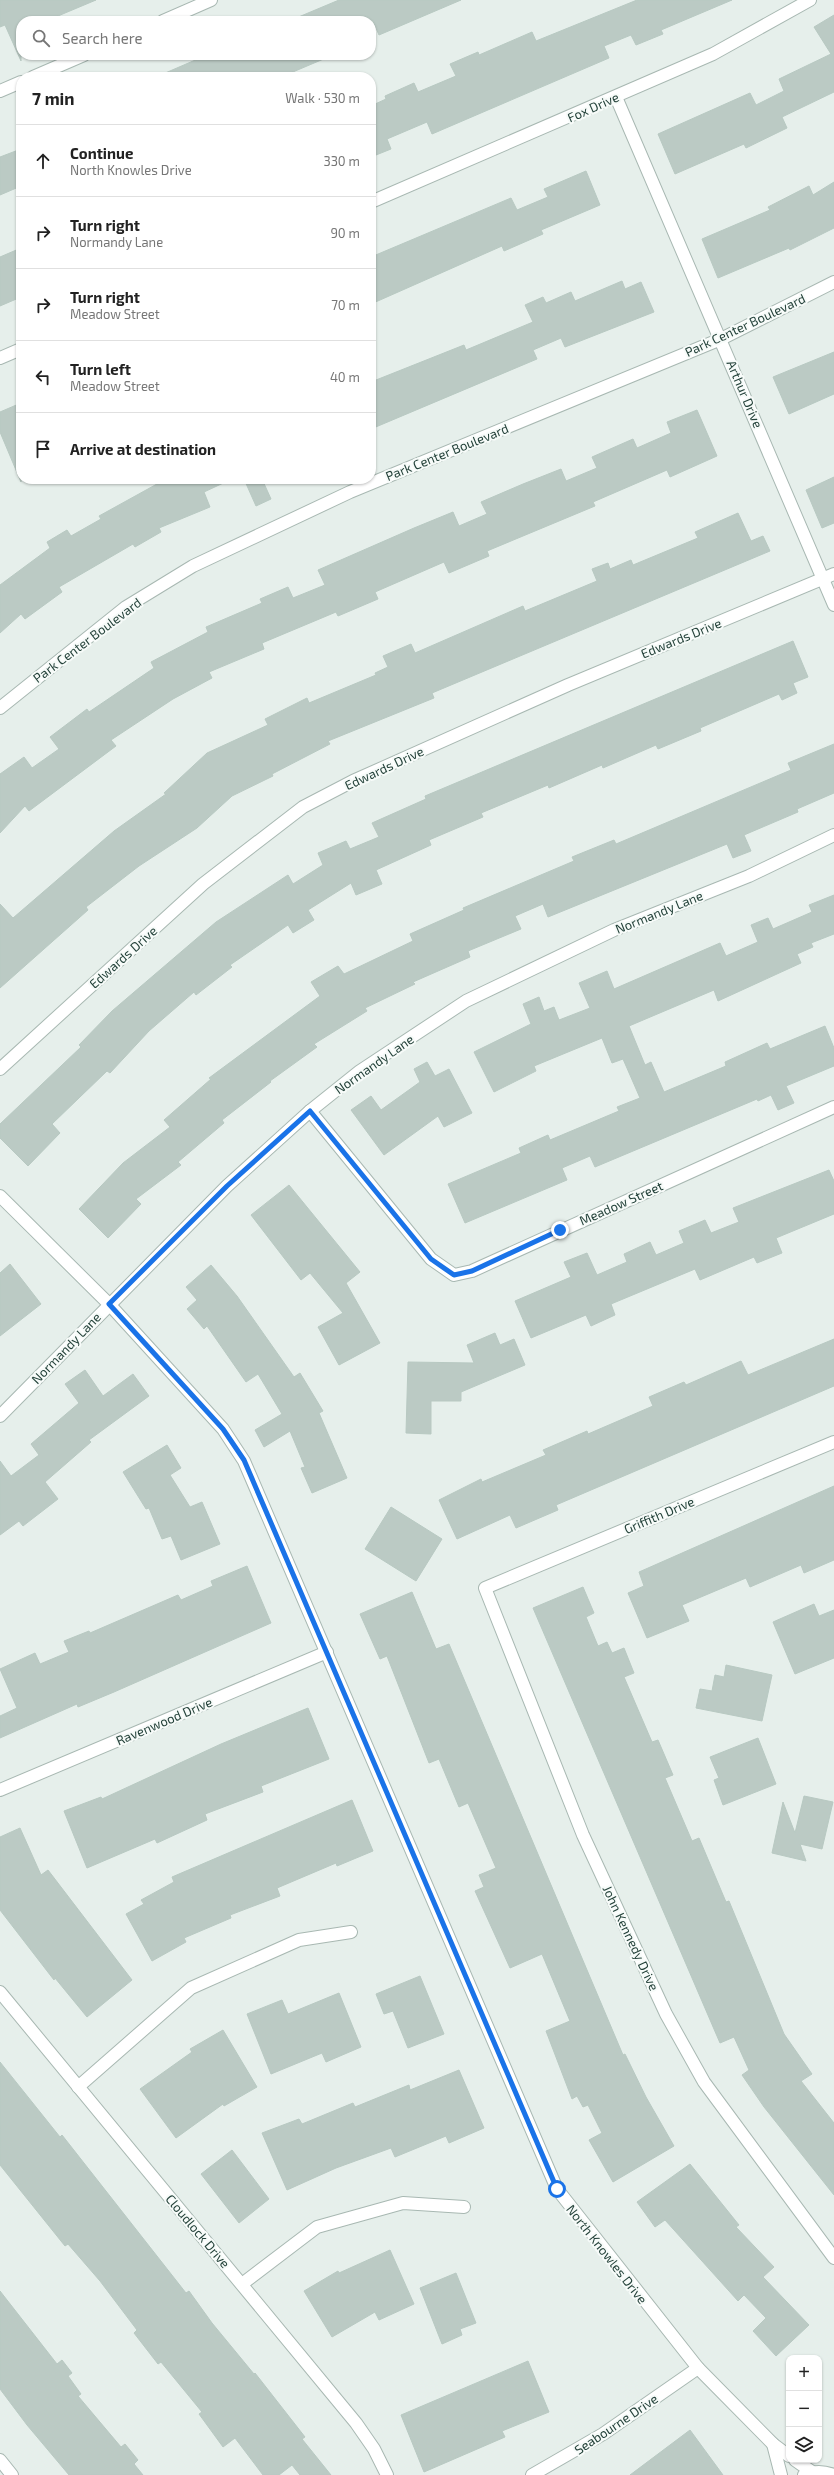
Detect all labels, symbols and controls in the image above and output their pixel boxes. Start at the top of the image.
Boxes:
search box [16,16,376,60]
icon: search [30,27,52,49]
text: Search here [62,29,143,47]
text: 7 min [32,88,75,108]
street label: Fox Drive [565,89,621,125]
text: Walk · 530 m [285,90,360,106]
text: Continue [70,144,133,162]
icon: ahead [32,150,54,172]
text: 330 m [323,153,360,169]
text: North Knowles Drive [70,162,192,178]
text: Turn right [70,216,140,234]
icon: right [32,222,54,244]
text: 90 m [330,225,360,241]
text: Normandy Lane [70,234,163,250]
text: Turn right [70,288,140,306]
street label: Park Center Boulevard [682,290,808,360]
icon: right [32,294,54,316]
text: 70 m [331,297,360,313]
text: Meadow Street [70,306,160,322]
street label: Arthur Drive [724,358,766,430]
text: Turn left [70,360,131,378]
icon: left [32,366,54,388]
text: 40 m [330,369,360,385]
text: Meadow Street [70,378,160,394]
street label: Park Center Boulevard [383,420,511,484]
icon: arrive [32,438,54,460]
text: Arrive at destination [70,440,216,458]
street label: Park Center Boulevard [30,594,144,686]
street label: Edwards Drive [638,615,724,661]
street label: Edwards Drive [342,743,426,793]
street label: Normandy Lane [613,887,705,937]
street label: Edwards Drive [86,922,160,992]
street label: Normandy Lane [331,1031,417,1097]
street label: Meadow Street [577,1177,665,1229]
route end [551,1221,569,1239]
street label: Normandy Lane [28,1309,104,1387]
street label: Griffith Drive [621,1493,697,1537]
street label: Ravenwood Drive [113,1693,215,1749]
street label: John Kennedy Drive [600,1883,662,1993]
route start [548,2180,566,2198]
street label: Cloudlock Drive [163,2191,234,2271]
street label: North Knowles Drive [563,2201,651,2307]
map controls [786,2355,822,2463]
button: + [786,2355,822,2391]
street label: Seabourne Drive [571,2390,661,2458]
button: − [786,2391,822,2427]
button: layers [786,2427,822,2463]

